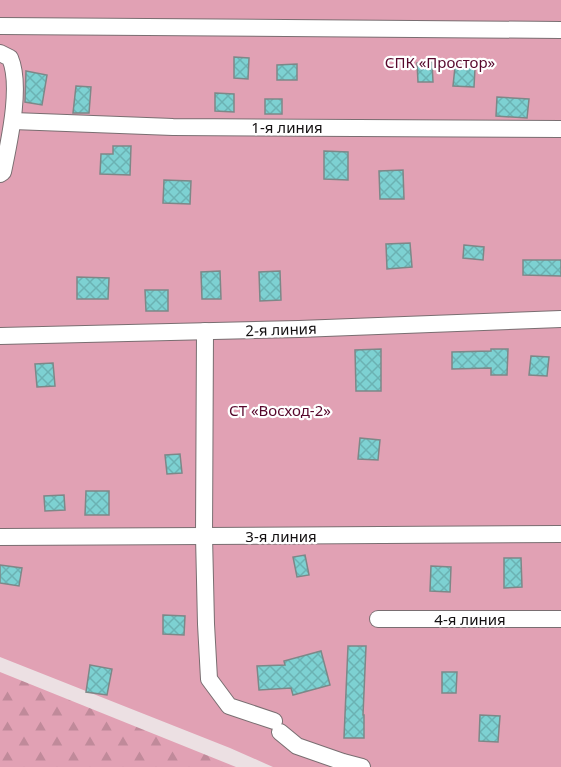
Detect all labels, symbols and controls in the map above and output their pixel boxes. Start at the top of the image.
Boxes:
park label: СПК «Простор» [385,52,496,72]
street label: 1-я линия [251,117,323,137]
street label: 2-я линия [245,318,317,340]
park label: СТ «Восход-2» [229,400,331,420]
street label: 3-я линия [245,526,317,546]
street label: 4-я линия [434,609,506,629]

